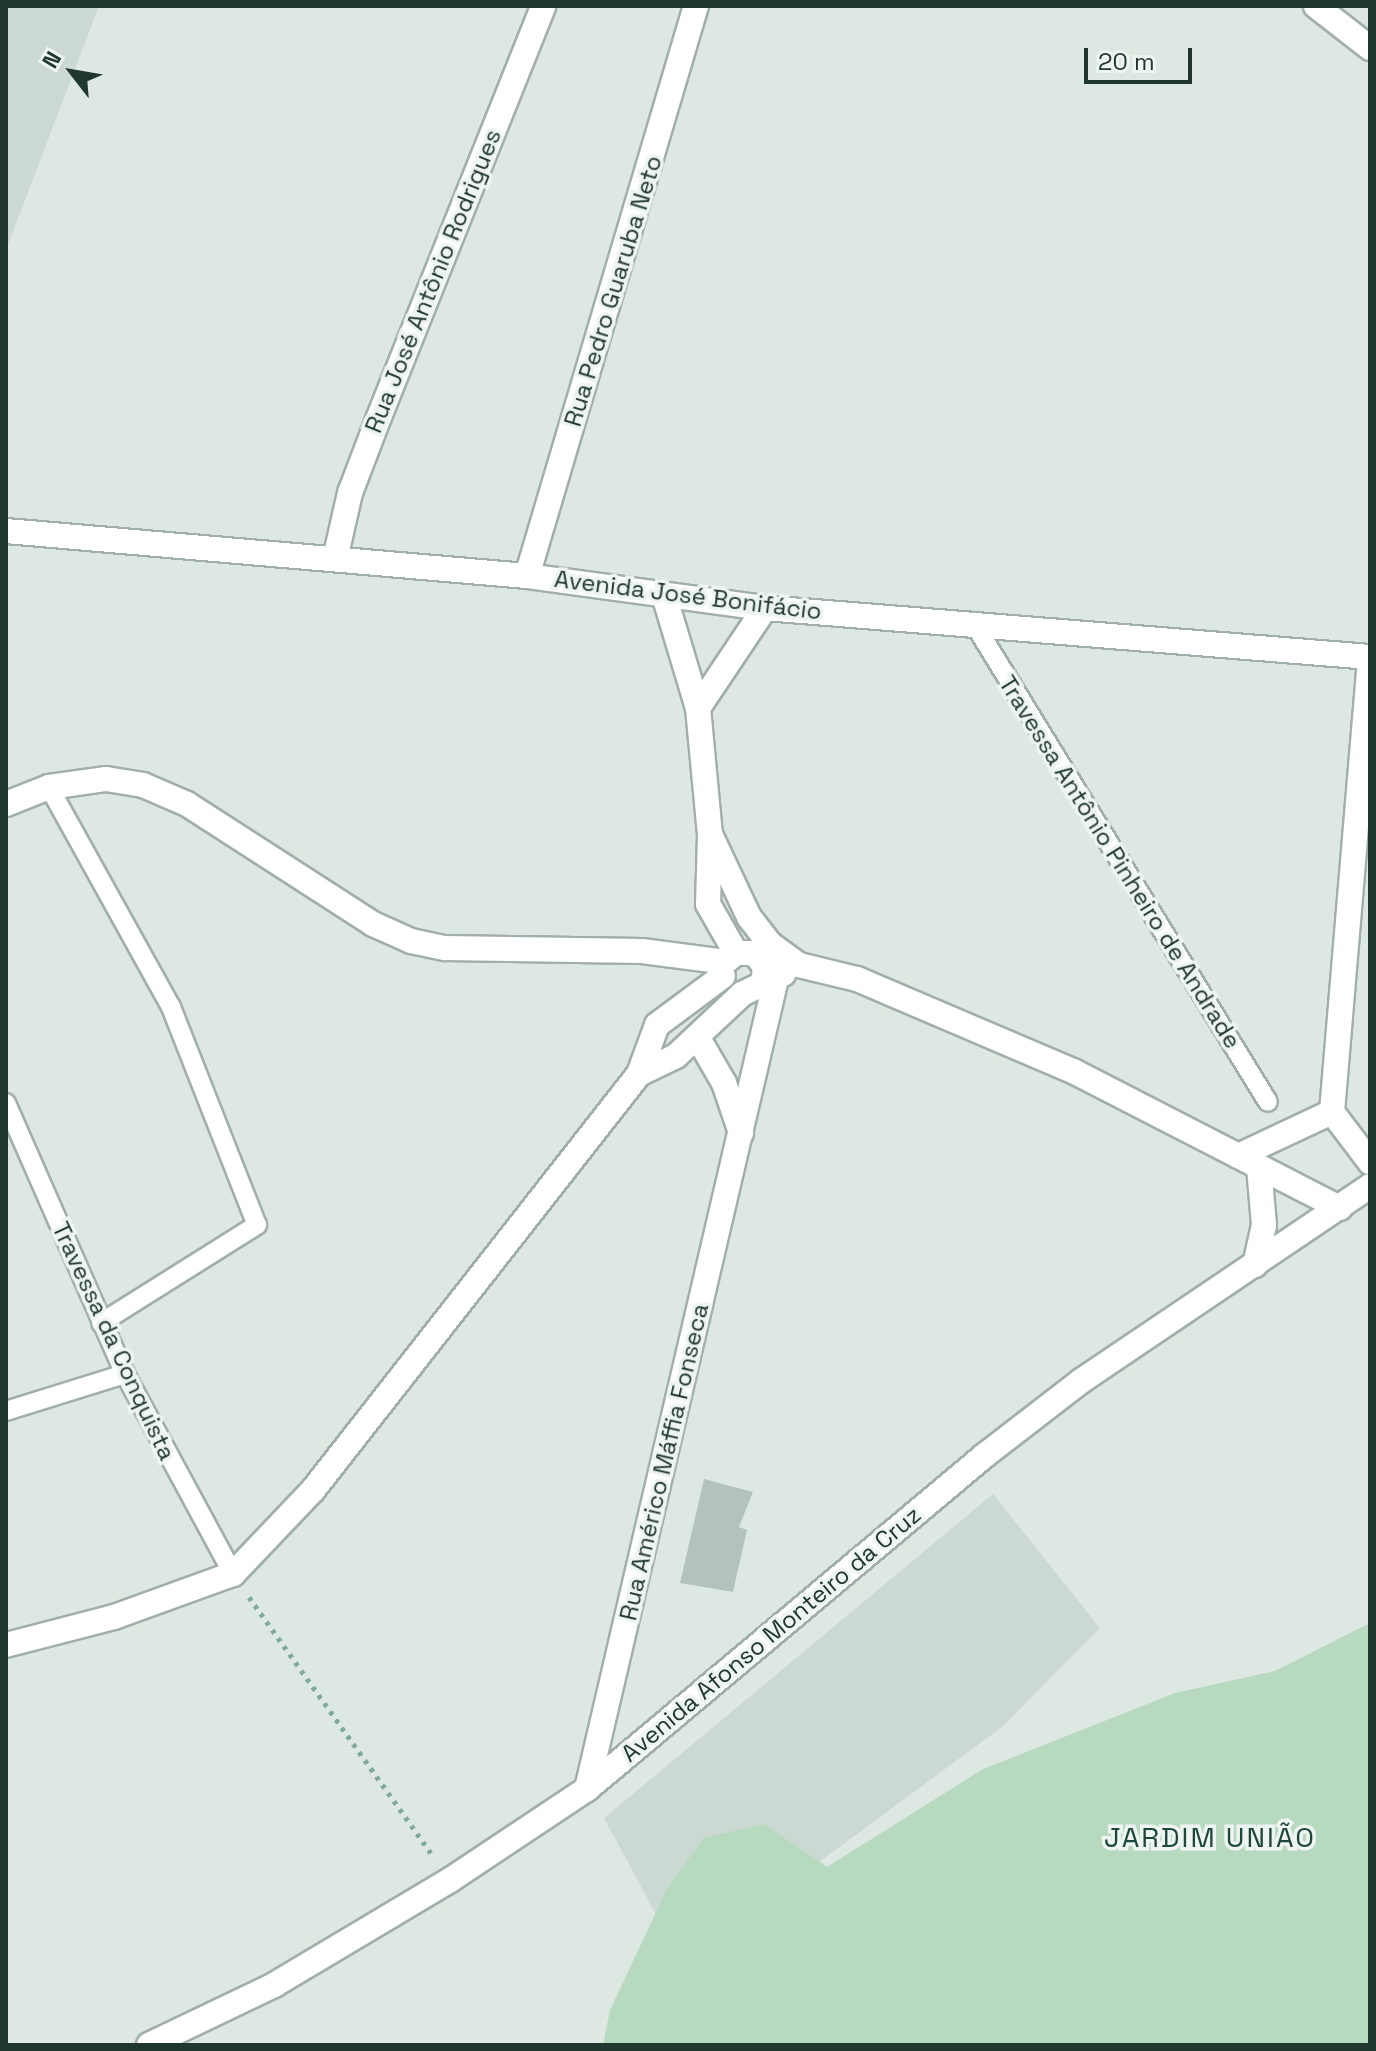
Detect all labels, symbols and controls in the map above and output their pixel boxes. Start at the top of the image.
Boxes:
north arrow [32,32,112,112]
scale bar [1088,32,1196,82]
text: N [36,46,67,73]
text: 20 m [1098,46,1155,77]
street label: Rua José Antônio Rodrigues [359,125,507,437]
street label: Rua Pedro Guaruba Neto [558,152,668,430]
street label: Avenida José Bonifácio [553,564,823,626]
street label: Travessa Antônio Pinheiro de Andrade [993,670,1247,1054]
street label: Travessa da Conquista [46,1217,182,1465]
street label: Rua Américo Máffia Fonseca [613,1301,715,1623]
street label: Avenida Afonso Monteiro da Cruz [615,1500,927,1768]
district label: JARDIM UNIÃO [1104,1820,1316,1854]

